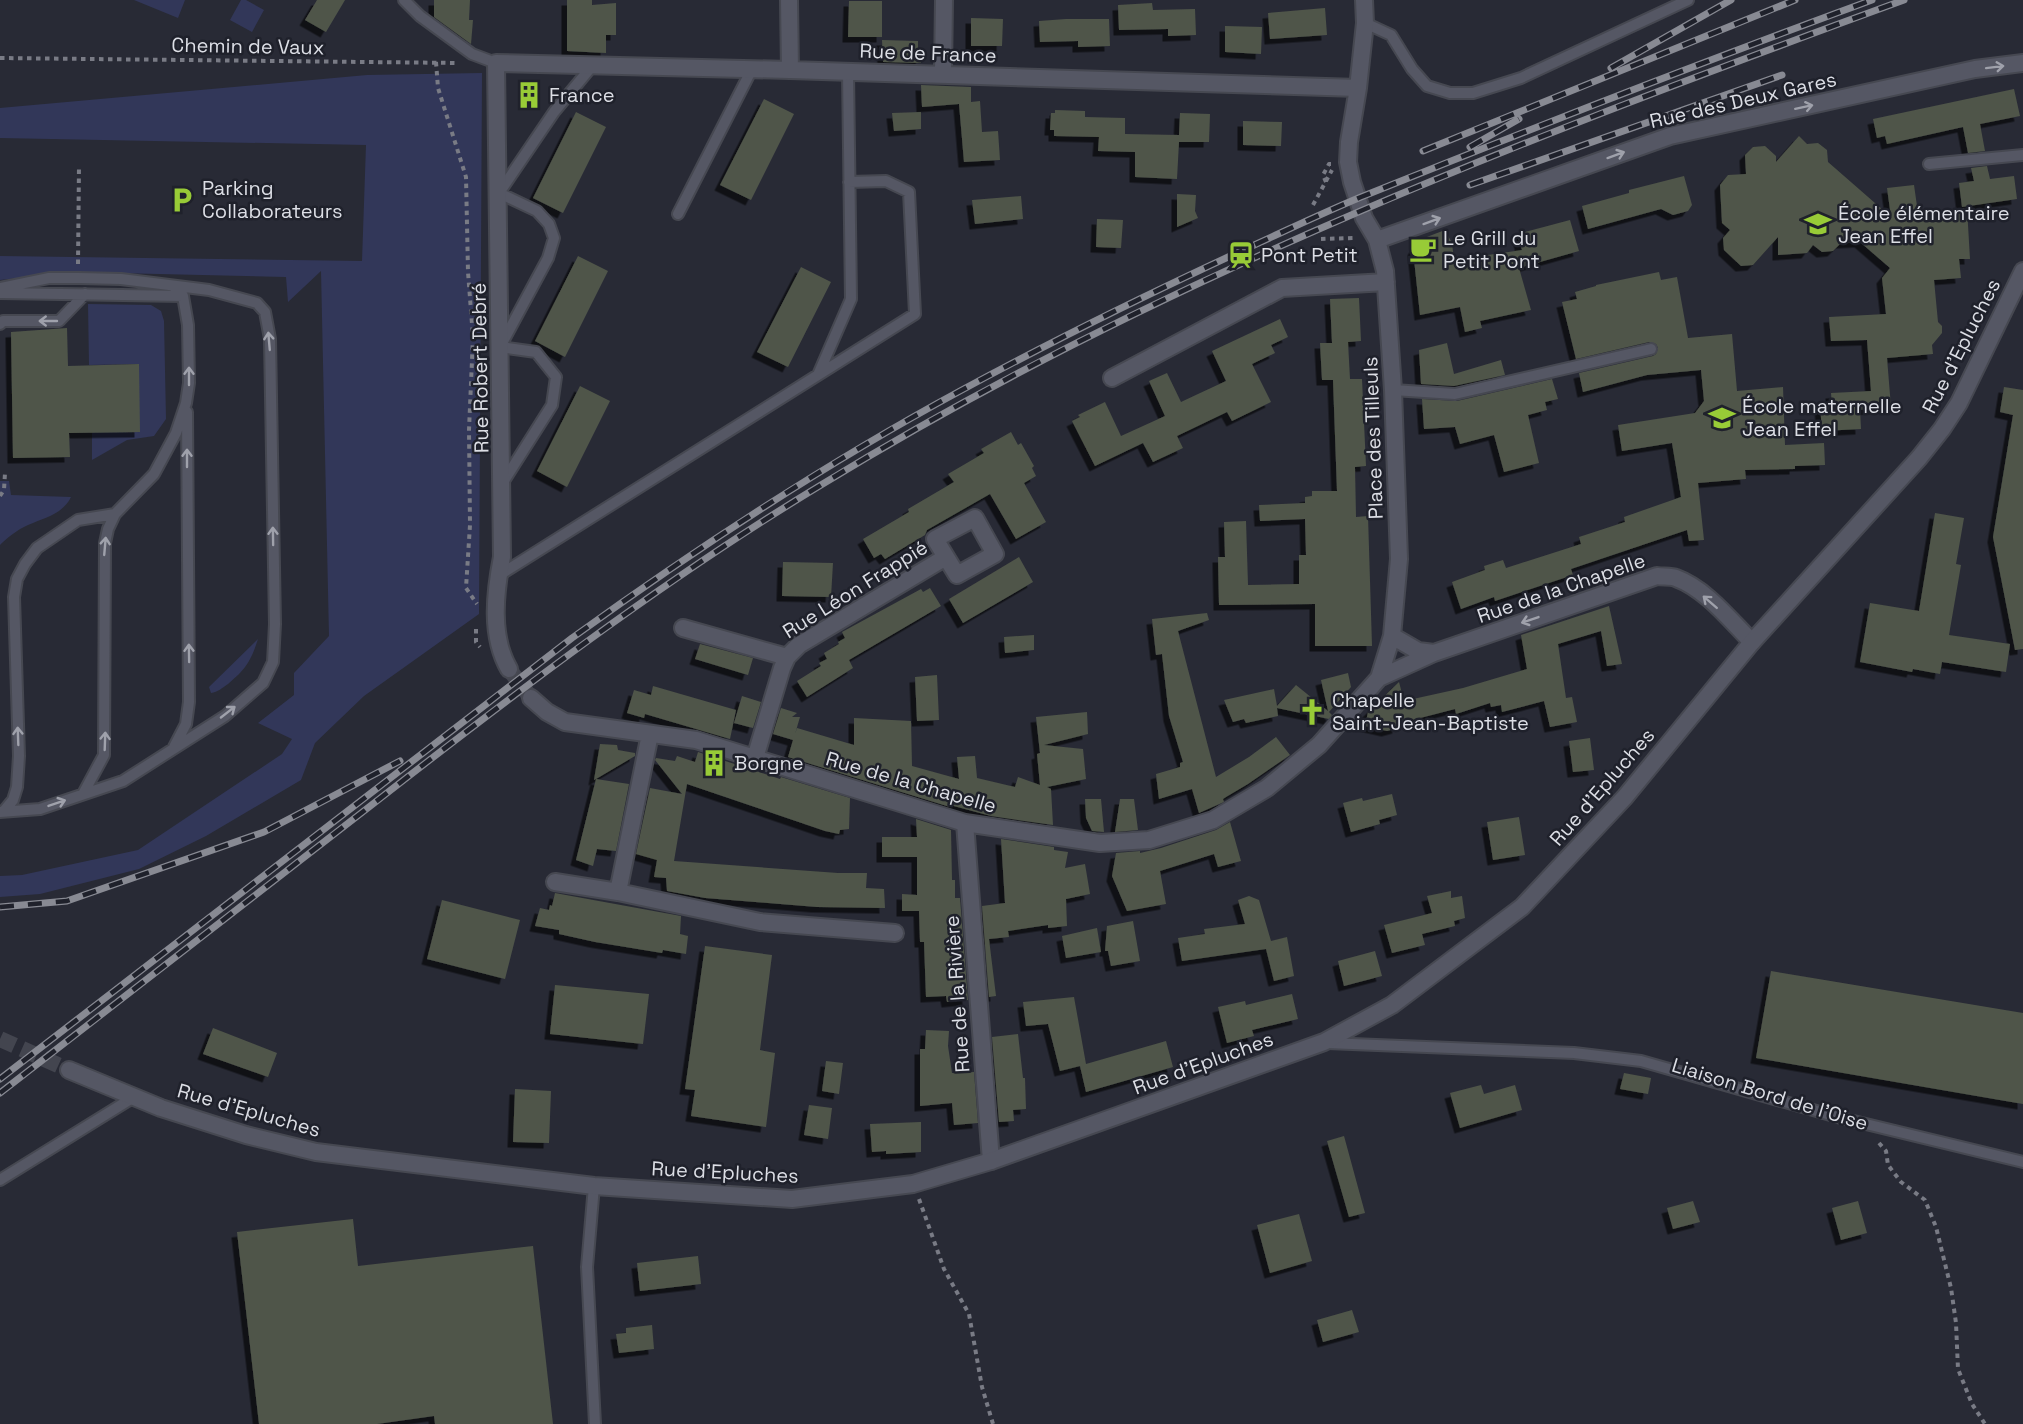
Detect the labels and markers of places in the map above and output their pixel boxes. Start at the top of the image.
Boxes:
building icon: France [514,80,544,110]
place label: France [549,82,615,108]
place label: Parking Collaborateurs [202,175,343,224]
parking icon: Parking Collaborateurs [167,185,197,215]
place label: École élémentaire Jean Effel [1838,200,2010,249]
school or university icon: École élémentaire Jean Effel [1803,209,1833,239]
place label: Le Grill du Petit Pont [1443,225,1540,274]
cafe icon: Le Grill du Petit Pont [1408,234,1438,264]
station icon: Pont Petit [1226,240,1256,270]
place label: Pont Petit [1261,242,1358,268]
place label: École maternelle Jean Effel [1742,393,1902,442]
school or university icon: École maternelle Jean Effel [1707,403,1737,433]
place label: Chapelle Saint-Jean-Baptiste [1332,687,1529,736]
church icon: Chapelle Saint-Jean-Baptiste [1297,697,1327,727]
building icon: Borgne [699,748,729,778]
place label: Borgne [734,750,804,776]

